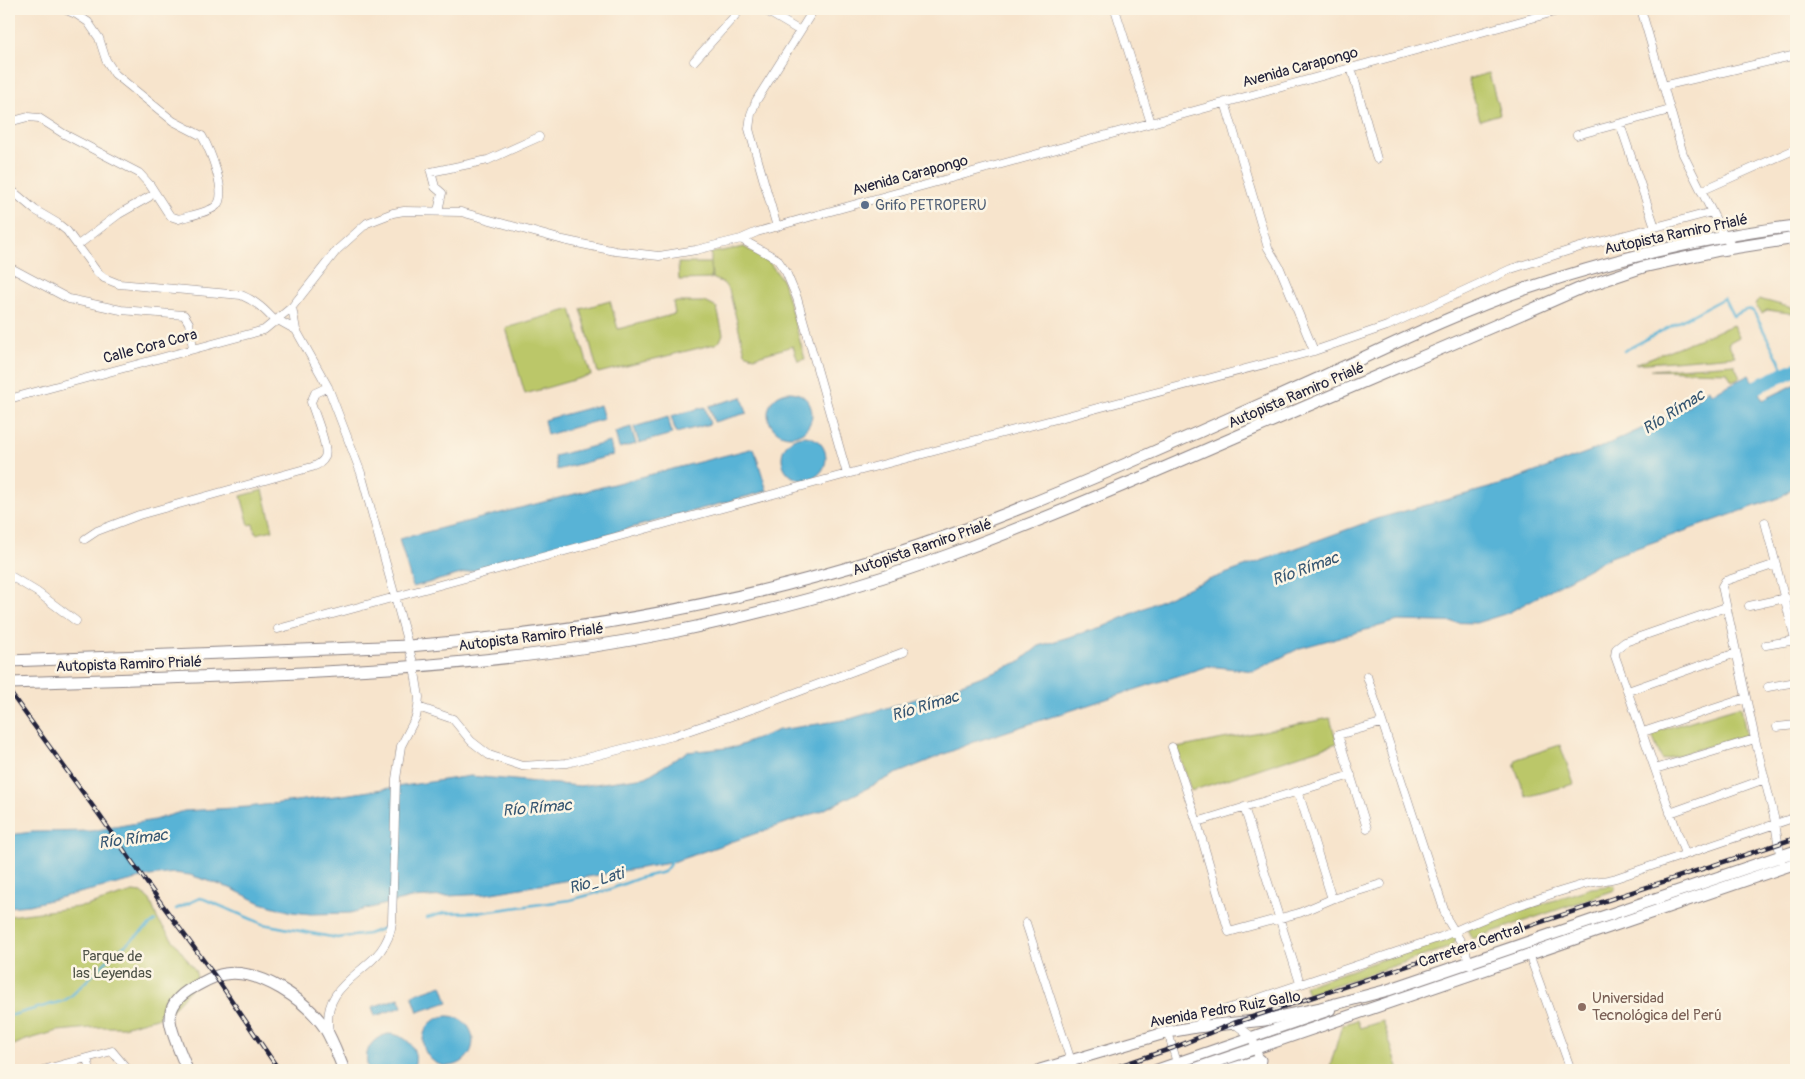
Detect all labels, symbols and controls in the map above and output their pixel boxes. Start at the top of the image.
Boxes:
street label: Avenida Carapongo [1240,43,1360,92]
street label: Avenida Carapongo [850,151,970,200]
place label: Grifo PETROPERU [875,196,987,215]
marker: Grifo PETROPERU [859,199,871,211]
street label: Autopista Ramiro Prialé [1603,210,1750,259]
street label: Calle Cora Cora [101,325,199,368]
street label: Autopista Ramiro Prialé [1225,358,1367,433]
water label: Río Rímac [1639,385,1709,439]
street label: Autopista Ramiro Prialé [850,515,994,580]
water label: Río Rímac [1269,547,1342,590]
street label: Autopista Ramiro Prialé [457,619,605,656]
street label: Autopista Ramiro Prialé [56,652,202,677]
water label: Río Rímac [889,686,962,726]
water label: Río Rímac [502,795,573,821]
water label: Río Rímac [97,825,170,853]
water label: Rio_Lati [567,863,628,898]
street label: Carretera Central [1416,919,1526,972]
park label: Parque de las Leyendas [72,947,152,983]
street label: Avenida Pedro Ruiz Gallo [1148,987,1302,1032]
place label: Universidad Tecnológica del Perú [1592,989,1722,1025]
marker: Universidad Tecnológica del Perú [1576,1001,1588,1013]

